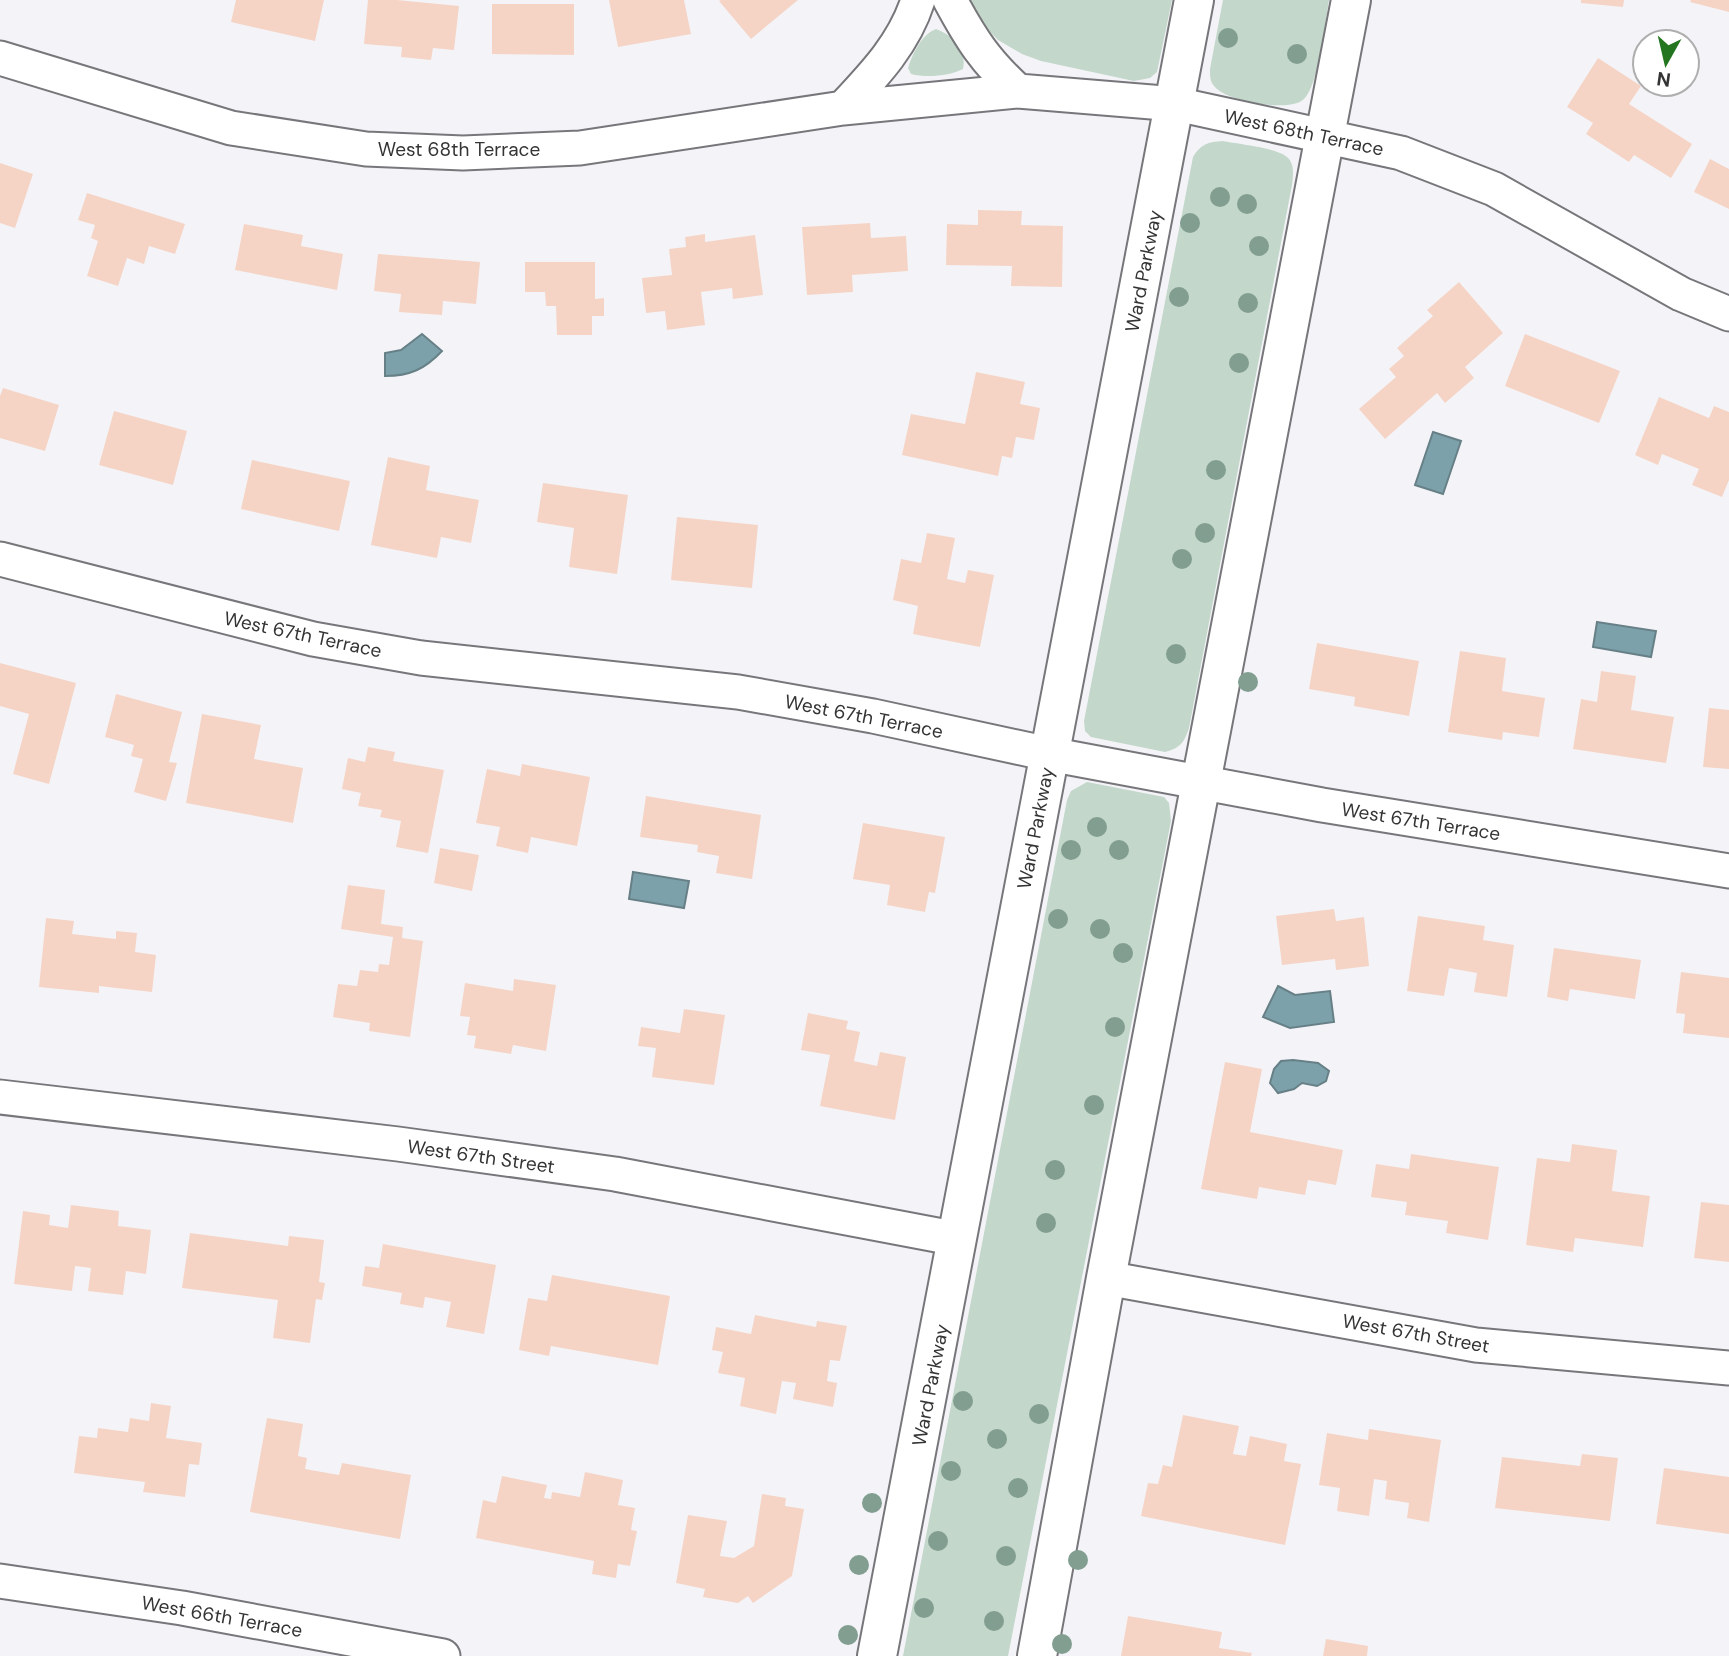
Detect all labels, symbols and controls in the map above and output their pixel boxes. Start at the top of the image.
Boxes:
north arrow [1631,28,1701,98]
text: N [1655,66,1672,93]
street label: West 68th Terrace [1222,103,1386,162]
street label: West 68th Terrace [378,137,540,162]
street label: Ward Parkway [1119,208,1168,334]
street label: West 67th Terrace [222,606,384,663]
street label: West 67th Terrace [783,689,945,744]
street label: Ward Parkway [1011,765,1060,891]
street label: West 67th Terrace [1340,797,1502,846]
street label: West 67th Street [406,1134,556,1179]
street label: West 67th Street [1341,1308,1491,1359]
street label: Ward Parkway [906,1322,955,1448]
street label: West 66th Terrace [140,1590,304,1643]

